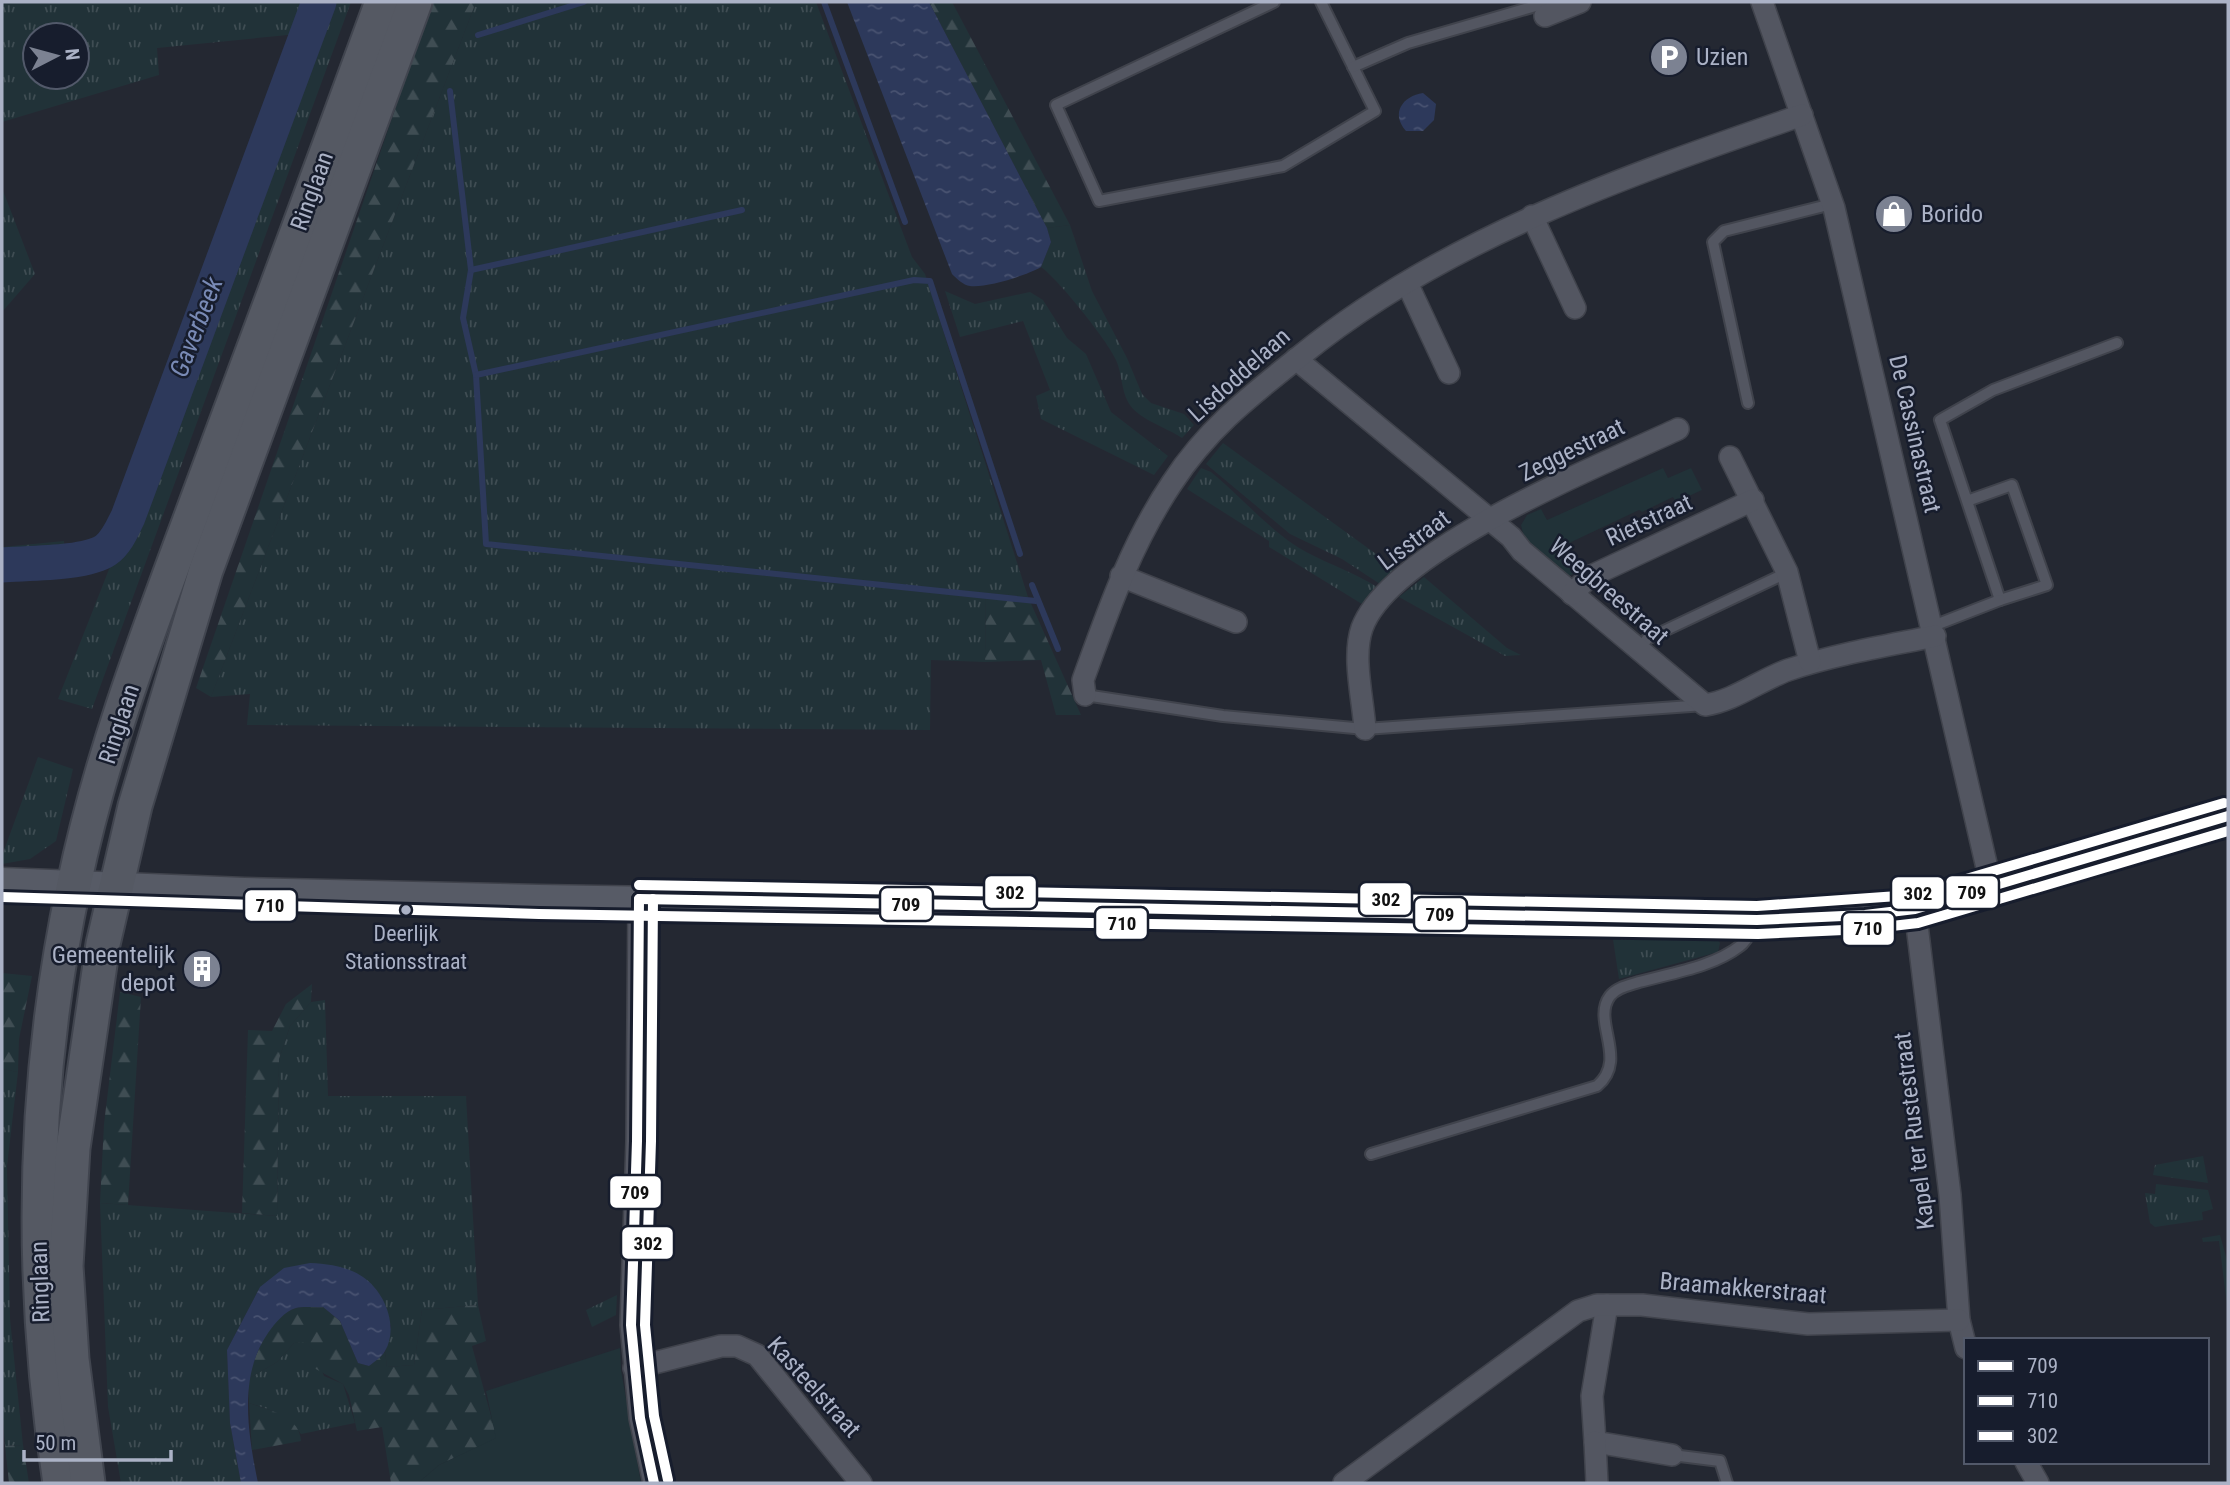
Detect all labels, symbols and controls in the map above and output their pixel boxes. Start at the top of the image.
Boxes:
north arrow [21,21,91,91]
parking icon: Uzien [1648,36,1690,78]
place label: Uzien [1696,43,1748,71]
text: N [60,47,84,61]
street label: Ringlaan [285,148,339,234]
shop icon: Borido [1873,193,1915,235]
place label: Borido [1921,200,1983,228]
water label: Gaverbeek [163,272,229,381]
street label: Lisdoddelaan [1182,322,1296,428]
street label: De Cassinastraat [1883,352,1947,516]
street label: Zeggestraat [1515,413,1629,487]
street label: Rietstraat [1602,488,1696,552]
street label: Lisstraat [1372,504,1456,576]
street label: Weegbreestraat [1544,532,1674,650]
street label: Ringlaan [93,681,145,767]
line badge: 302 [984,875,1037,909]
line badge: 709 [1945,875,1999,909]
line badge: 302 [1891,876,1945,910]
text: 302 [996,881,1024,904]
text: 709 [1958,881,1986,904]
line badge: 302 [1359,882,1412,916]
text: 302 [1904,882,1932,905]
line badge: 709 [880,887,933,921]
text: 302 [1372,888,1400,911]
line badge: 710 [244,889,297,922]
text: 709 [892,893,920,916]
text: 710 [256,894,284,917]
line badge: 709 [1414,897,1467,931]
marker: Deerlijk Stationsstraat [399,903,413,917]
text: 709 [1426,903,1454,926]
line badge: 710 [1095,907,1148,940]
text: 710 [1108,912,1136,935]
line badge: 710 [1842,912,1895,946]
text: 710 [1854,917,1882,940]
place label: Deerlijk Stationsstraat [345,921,467,974]
place label: Gemeentelijk depot [52,941,175,997]
building icon: Gemeentelijk depot [181,948,223,990]
street label: Kapel ter Rustestraat [1888,1031,1940,1231]
line badge: 709 [609,1175,662,1209]
text: 709 [621,1181,649,1204]
line badge: 302 [621,1226,674,1260]
text: 302 [634,1232,662,1255]
street label: Ringlaan [25,1241,55,1323]
street label: Braamakkerstraat [1658,1267,1828,1309]
street label: Kasteelstraat [762,1331,866,1443]
legend [1964,1338,2209,1464]
text: 709 [2027,1354,2058,1378]
text: 710 [2027,1389,2058,1413]
scale bar [24,1418,172,1462]
text: 302 [2027,1424,2058,1448]
text: 50 m [35,1431,76,1455]

